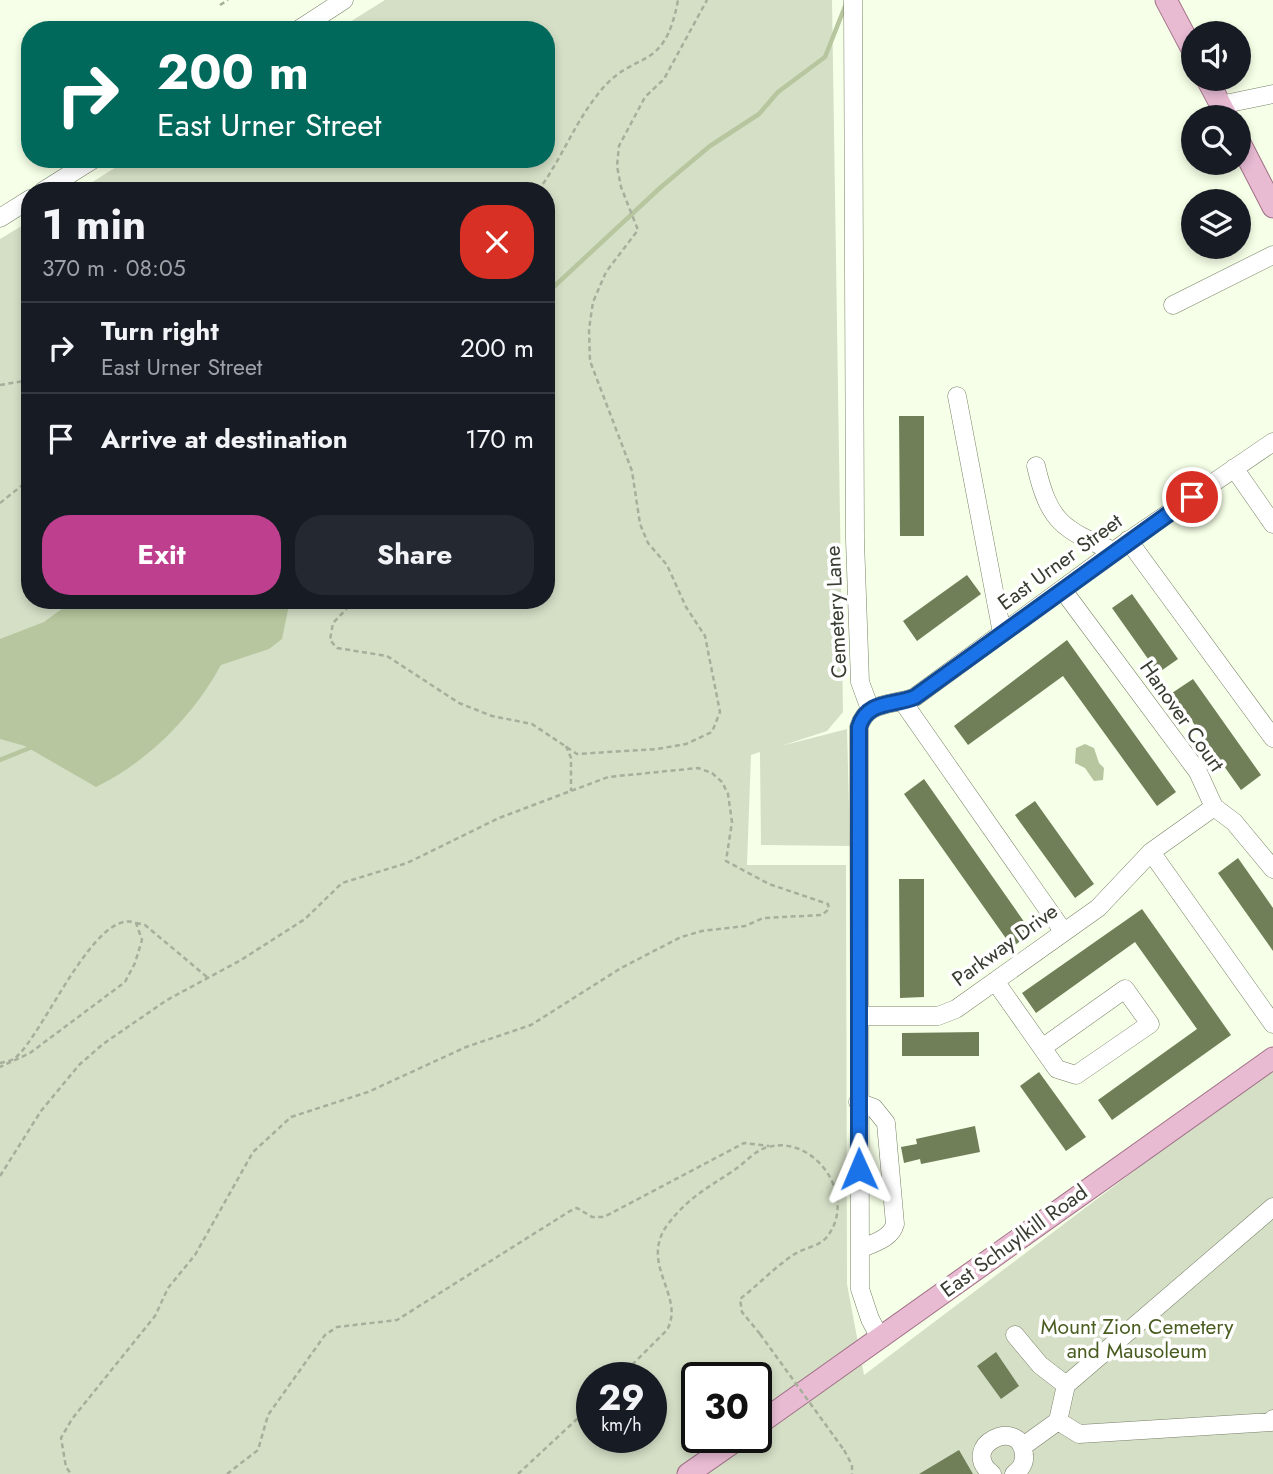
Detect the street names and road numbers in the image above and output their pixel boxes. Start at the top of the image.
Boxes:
street label: East Urner Street [992,507,1128,617]
street label: Cemetery Lane [818,545,854,679]
street label: Hanover Court [1133,654,1231,778]
street label: Parkway Drive [946,896,1064,994]
street label: East Schuylkill Road [934,1177,1094,1305]

